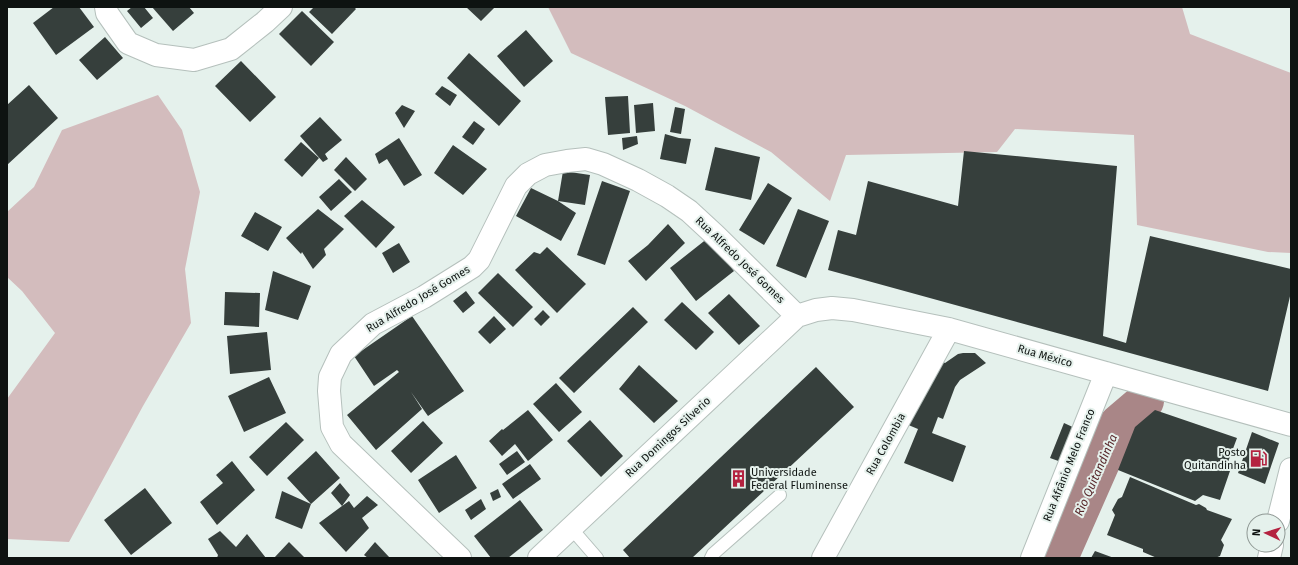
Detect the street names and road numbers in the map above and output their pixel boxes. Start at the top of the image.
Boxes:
street label: Rua Alfredo José Gomes [693,214,787,306]
street label: Rua Alfredo José Gomes [364,263,472,335]
street label: Rua México [1016,342,1074,370]
street label: Rua Domingos Silverio [623,394,713,480]
street label: Rua Afrânio Melo Franco [1040,407,1098,523]
street label: Rua Colombia [864,411,908,477]

